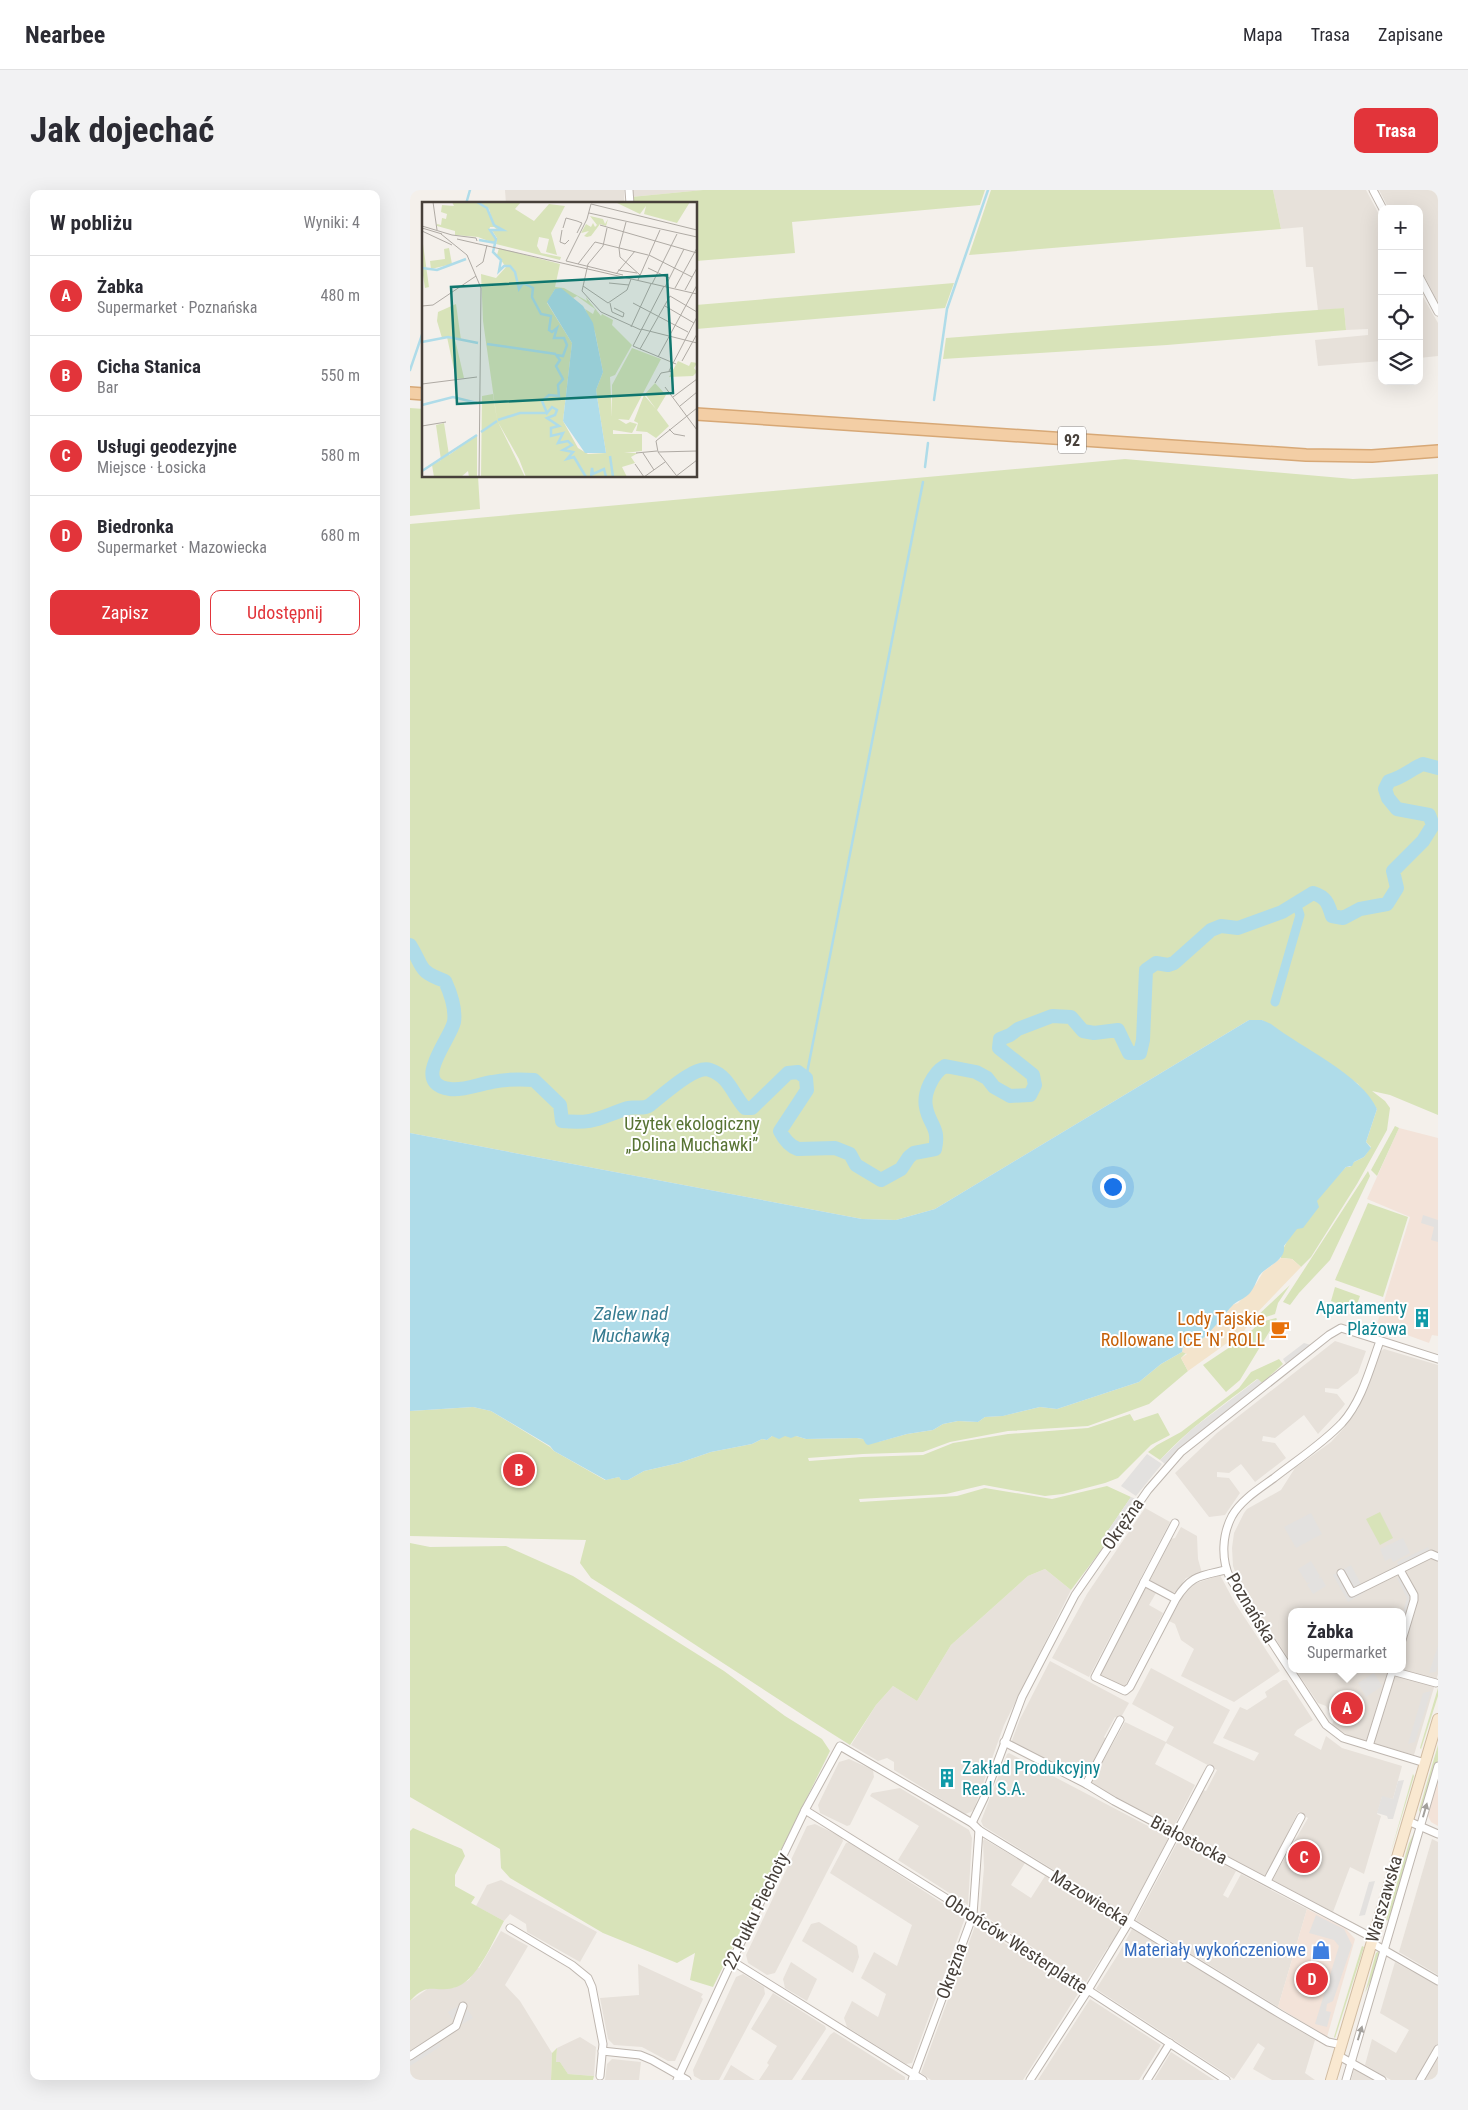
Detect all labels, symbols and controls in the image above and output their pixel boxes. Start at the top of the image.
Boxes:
text: Nearbee [25,21,105,49]
text: Mapa [1243,24,1283,45]
text: Trasa [1311,24,1350,45]
text: Zapisane [1378,24,1443,45]
button: Trasa [1354,108,1438,153]
text: Jak dojechać [30,110,214,151]
inset map [422,202,698,478]
map controls [1378,205,1423,385]
button: + [1378,205,1423,250]
text: W pobliżu [50,211,132,235]
text: Wyniki: 4 [304,213,360,232]
button: − [1378,250,1423,295]
text: Żabka [97,275,143,298]
text: A [61,286,71,305]
text: 480 m [321,286,360,305]
button: locate [1378,295,1423,340]
text: Supermarket · Poznańska [97,298,257,317]
button: layers [1378,340,1423,385]
text: Cicha Stanica [97,355,201,378]
text: B [62,366,70,385]
text: 550 m [321,366,360,385]
text: Bar [97,378,118,397]
road number: 92 [1058,426,1086,454]
text: Usługi geodezyjne [97,435,237,458]
text: C [61,446,71,465]
text: 580 m [321,446,360,465]
text: Miejsce · Łosicka [97,458,206,477]
text: Biedronka [97,515,174,538]
text: D [61,526,71,545]
text: 680 m [321,526,360,545]
text: Supermarket · Mazowiecka [97,538,267,557]
button: Zapisz [50,590,200,635]
button: Udostępnij [210,590,360,635]
park label: Użytek ekologiczny „Dolina Muchawki” [624,1113,760,1155]
your location [1100,1174,1126,1200]
place label: Apartamenty Plażowa [1316,1297,1407,1339]
water label: Zalew nad Muchawką [592,1302,670,1347]
building icon: Apartamenty Plażowa [1411,1307,1433,1329]
place label: Lody Tajskie Rollowane ICE 'N' ROLL [1101,1308,1265,1350]
cafe icon: Lody Tajskie Rollowane ICE 'N' ROLL [1269,1318,1291,1340]
pin: B [503,1451,535,1489]
street label: Okrężna [1097,1494,1148,1553]
street label: Poznańska [1222,1569,1280,1646]
popup [1288,1608,1406,1673]
text: Żabka [1307,1620,1353,1643]
text: Supermarket [1307,1643,1387,1662]
pin: A [1331,1689,1363,1727]
place label: Zakład Produkcyjny Real S.A. [962,1757,1101,1799]
building icon: Zakład Produkcyjny Real S.A. [936,1767,958,1789]
one-way arrow [1422,1803,1430,1818]
street label: Białostocka [1147,1811,1231,1868]
pin: C [1288,1838,1320,1876]
street label: 22 Pułku Piechoty [718,1848,793,1973]
street label: Warszawska [1361,1853,1406,1944]
street label: Mazowiecka [1047,1865,1133,1930]
street label: Obrońców Westerplatte [941,1890,1092,1998]
place label: Materiały wykończeniowe [1124,1939,1306,1960]
shop icon: Materiały wykończeniowe [1310,1939,1332,1961]
street label: Okrężna [932,1940,971,2002]
pin: D [1296,1960,1328,1998]
one-way arrow [1356,2026,1364,2041]

